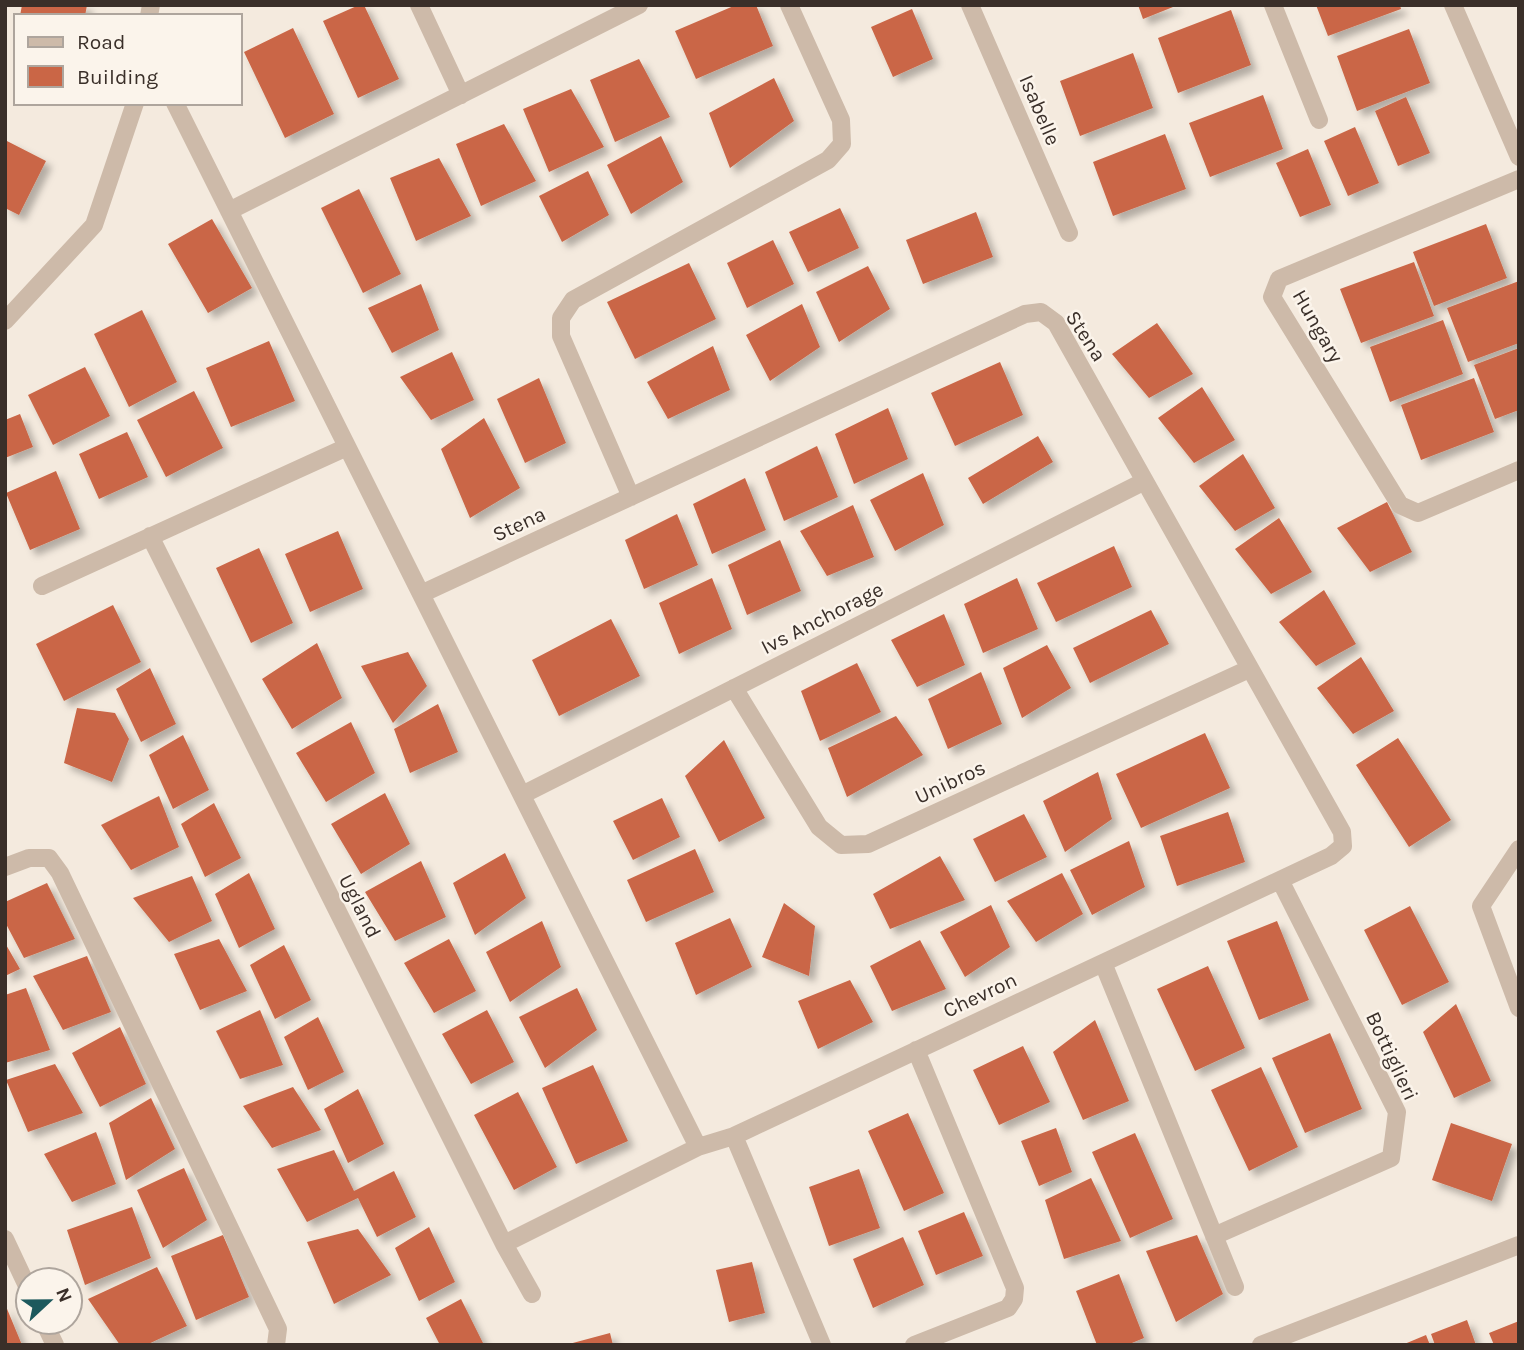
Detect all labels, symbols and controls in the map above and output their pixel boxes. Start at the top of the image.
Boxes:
legend [14,14,242,105]
text: Road [77,30,125,54]
text: Building [77,65,158,89]
street label: Isabelle [1014,71,1066,149]
street label: Hungary [1288,285,1349,367]
street label: Stena [1061,306,1111,366]
street label: Stena [489,501,549,547]
street label: Ivs Anchorage [757,577,887,659]
street label: Unibros [911,755,989,809]
street label: Ugland [334,870,386,942]
street label: Chevron [939,968,1021,1022]
street label: Bottiglieri [1361,1008,1423,1104]
north arrow [14,1266,84,1336]
text: N [51,1285,77,1305]

